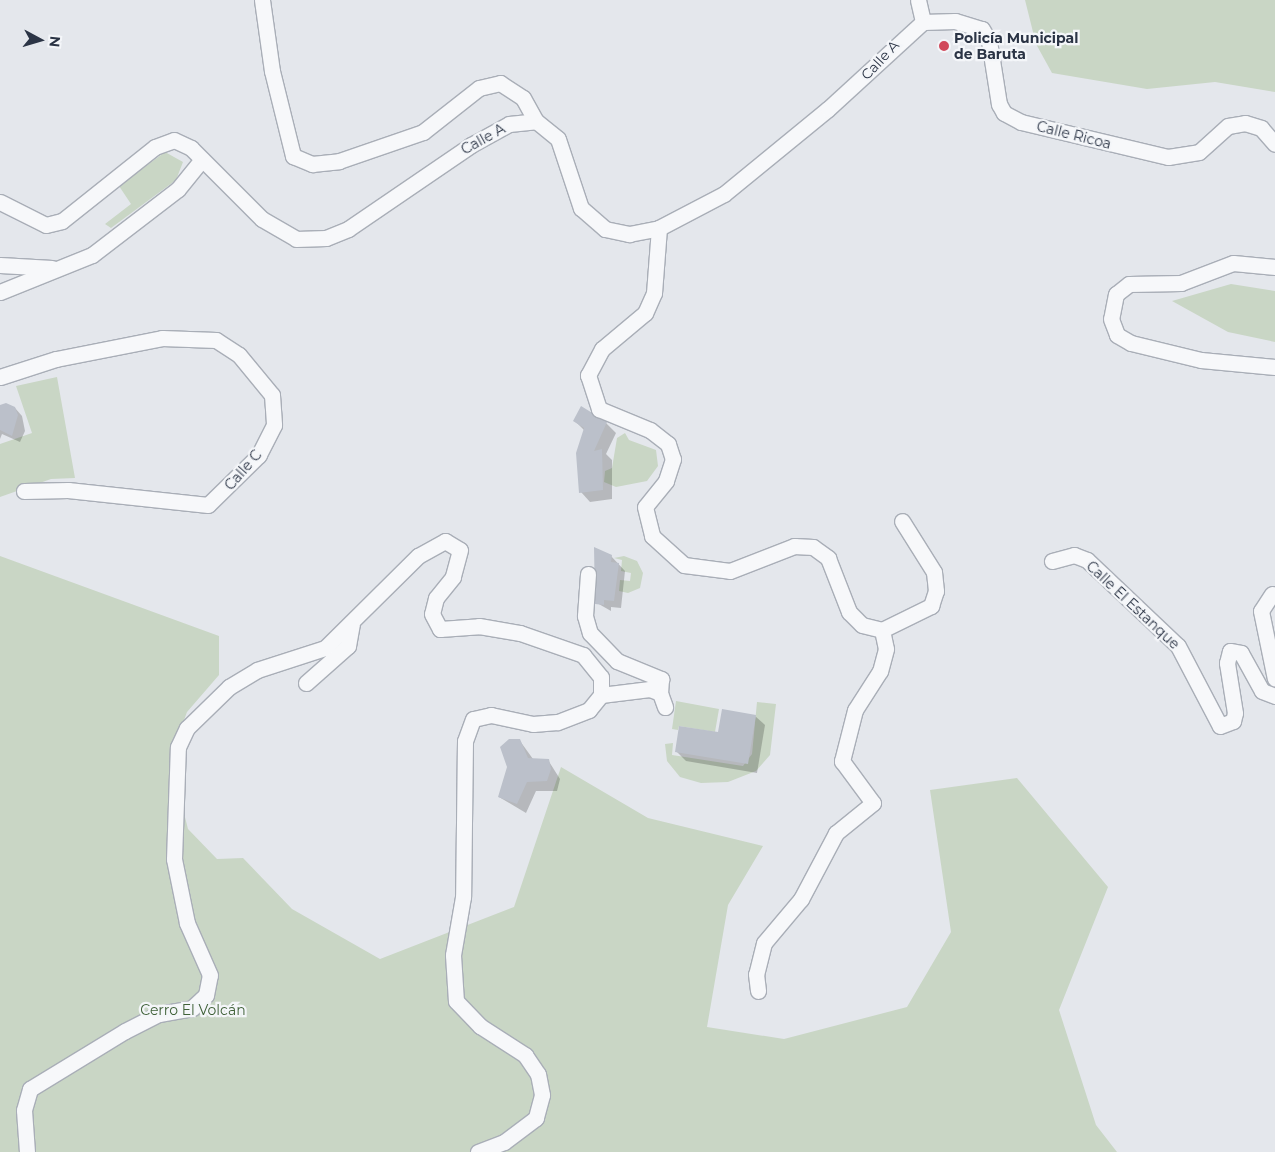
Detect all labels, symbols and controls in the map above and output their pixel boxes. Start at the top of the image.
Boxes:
north arrow [15,15,65,65]
place label: Policía Municipal de Baruta [954,30,1078,62]
text: N [45,35,64,48]
street label: Calle A [858,37,902,83]
marker: Policía Municipal de Baruta [938,40,950,52]
street label: Calle Ricoa [1035,118,1113,152]
street label: Calle A [458,120,508,158]
street label: Calle C [221,447,265,493]
street label: Calle El Estanque [1083,558,1183,652]
park label: Cerro El Volcán [140,1002,246,1018]

